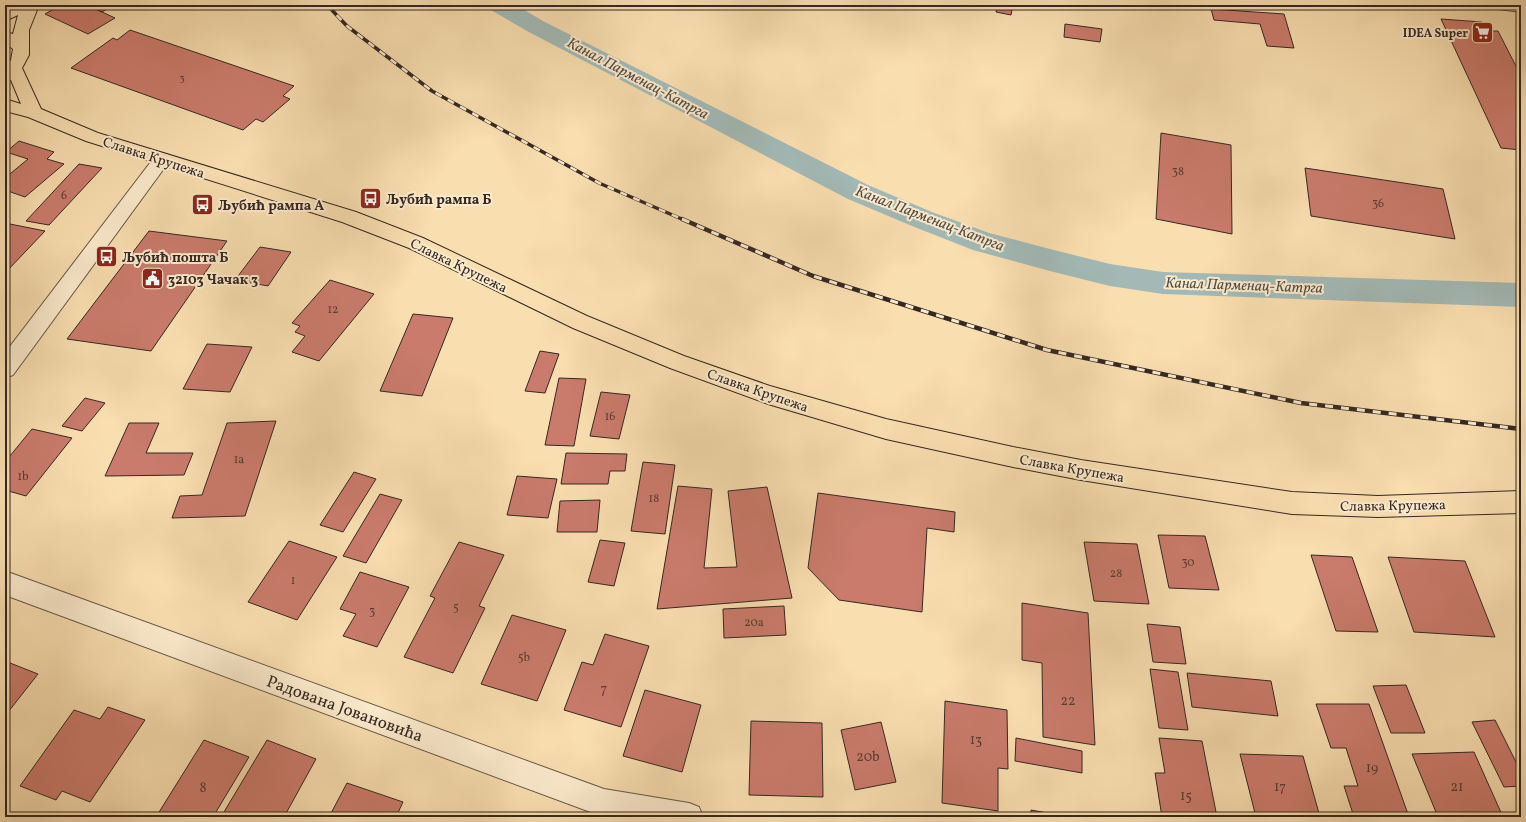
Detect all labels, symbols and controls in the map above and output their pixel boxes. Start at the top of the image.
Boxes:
supermarket icon: IDEA Super [1470,20,1496,46]
place label: IDEA Super [1403,26,1468,42]
water label: Канал Парменац-Катрга [563,33,712,126]
house number: 3 [179,71,185,85]
street label: Славка Крупежа [100,133,207,184]
house number: 38 [1172,164,1184,180]
water label: Канал Парменац-Катрга [852,181,1007,257]
bus stop icon: Љубић рампа Б [357,186,383,212]
house number: 6 [61,188,67,204]
place label: Љубић рампа Б [386,191,492,210]
bus stop icon: Љубић рампа А [190,192,216,218]
house number: 36 [1372,196,1384,212]
place label: Љубић рампа А [218,197,324,216]
street label: Славка Крупежа [407,235,510,298]
bus stop icon: Љубић пошта Б [93,244,119,270]
place label: Љубић пошта Б [122,249,229,268]
public building icon: 32103 Чачак 3 [139,266,165,292]
place label: 32103 Чачак 3 [168,271,258,290]
water label: Канал Парменац-Катрга [1165,273,1323,300]
house number: 12 [327,302,339,318]
street label: Славка Крупежа [704,365,811,418]
house number: 16 [605,409,615,425]
street label: Славка Крупежа [1018,451,1126,488]
house number: 1a [234,452,244,468]
house number: 1b [17,469,29,485]
house number: 18 [649,491,659,507]
street label: Славка Крупежа [1340,496,1446,517]
house number: 30 [1181,555,1195,571]
house number: 28 [1110,566,1122,582]
house number: 1 [291,573,295,589]
house number: 5 [453,600,459,616]
house number: 3 [369,604,375,620]
house number: 20a [744,615,764,631]
house number: 5b [518,650,531,666]
street label: Радована Јовановића [263,670,426,748]
house number: 7 [601,680,608,699]
house number: 22 [1060,692,1076,711]
house number: 13 [970,731,982,750]
house number: 20b [856,748,880,767]
house number: 19 [1366,759,1378,778]
house number: 17 [1274,778,1286,797]
house number: 21 [1451,778,1463,797]
house number: 8 [199,779,207,798]
house number: 15 [1180,787,1192,806]

